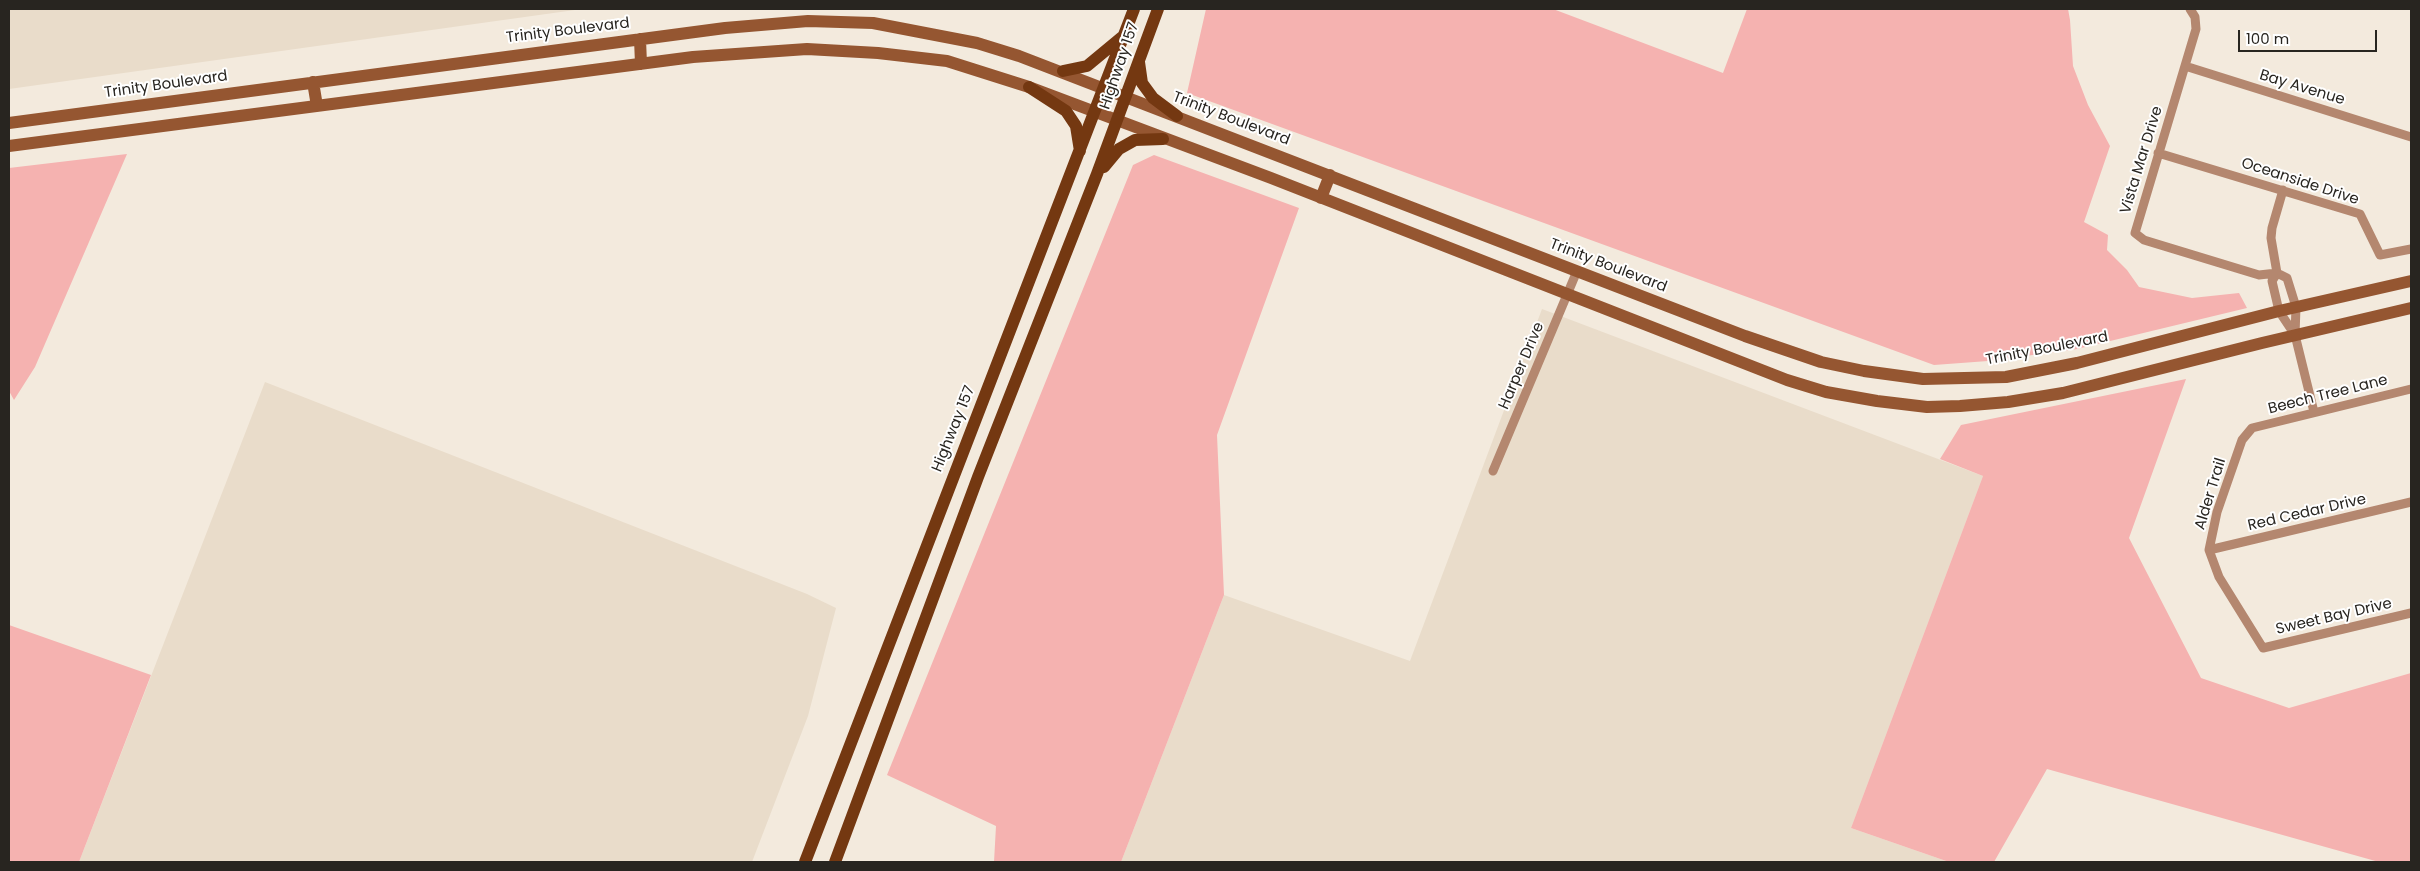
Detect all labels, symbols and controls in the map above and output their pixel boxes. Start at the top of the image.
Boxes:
street label: Trinity Boulevard [505,14,631,48]
street label: Highway 157 [1097,20,1143,112]
scale bar [2240,20,2379,52]
text: 100 m [2246,28,2289,49]
street label: Trinity Boulevard [103,67,229,103]
street label: Bay Avenue [2257,67,2347,109]
street label: Trinity Boulevard [1170,88,1292,150]
street label: Vista Mar Drive [2117,104,2167,216]
street label: Oceanside Drive [2239,155,2361,209]
street label: Trinity Boulevard [1547,235,1669,297]
street label: Harper Drive [1496,320,1548,412]
street label: Trinity Boulevard [1984,328,2110,370]
street label: Beech Tree Lane [2266,371,2390,419]
street label: Highway 157 [929,383,979,475]
street label: Alder Trail [2192,456,2230,532]
street label: Red Cedar Drive [2246,491,2368,535]
street label: Sweet Bay Drive [2274,595,2394,639]

